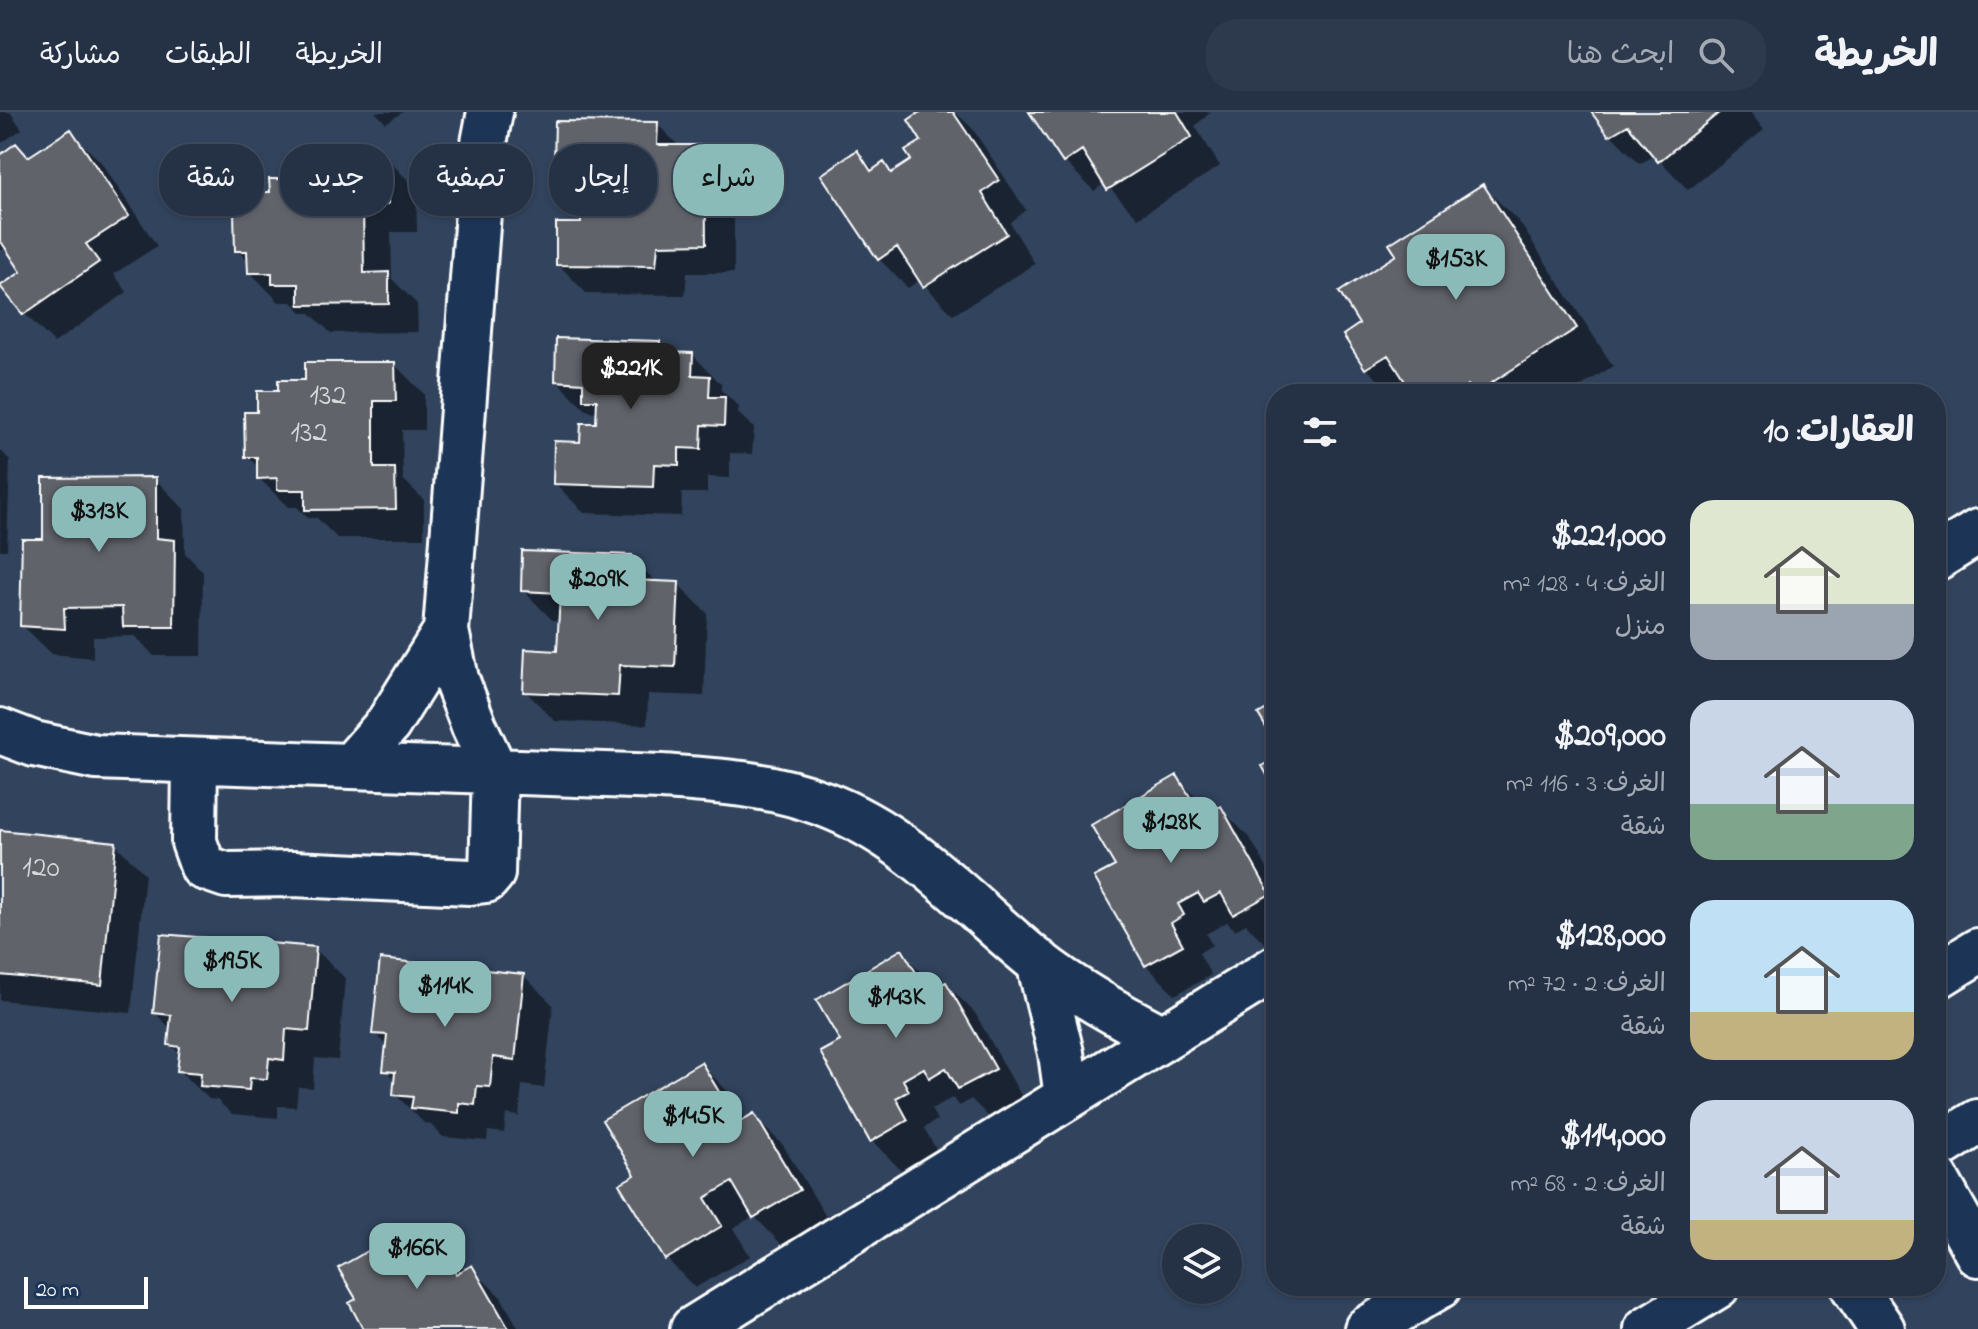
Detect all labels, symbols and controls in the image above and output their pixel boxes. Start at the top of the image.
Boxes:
search box [1206,19,1766,91]
text: الخريطة [1814,29,1938,85]
icon: search [1694,33,1738,77]
text: ابحث هنا [1567,34,1674,78]
text: مشاركة [40,36,121,77]
text: الطبقات [165,36,251,77]
text: الخريطة [295,36,383,77]
chip: شقة [159,144,264,216]
chip: جديد [280,144,393,216]
chip: تصفية [409,144,533,216]
chip: إيجار [549,144,657,216]
chip: شراء [673,144,784,216]
pin: $153K [1400,234,1512,302]
text: $153K [1425,241,1487,279]
pin: $221K [575,343,687,411]
text: $221K [600,350,662,388]
house number: 132 [310,375,347,419]
text: العقارات: 10 [1763,408,1914,458]
icon: filters [1298,410,1342,454]
house number: 132 [291,412,328,456]
pin: $313K [43,486,155,554]
text: $313K [70,493,128,531]
text: $221,000 [1551,512,1666,562]
icon: home [1754,532,1850,628]
pin: $209K [542,554,654,622]
text: $209K [568,561,628,599]
text: الغرف: 4 · 128 m² [1503,566,1666,604]
text: منزل [1615,609,1666,647]
text: $209,000 [1554,712,1666,762]
icon: home [1754,732,1850,828]
text: الغرف: 3 · 116 m² [1506,766,1666,804]
pin: $128K [1115,797,1227,865]
text: $128K [1141,804,1201,842]
text: شقة [1621,809,1666,847]
house number: 120 [22,847,60,891]
text: $128,000 [1555,912,1666,962]
icon: home [1754,932,1850,1028]
pin: $195K [176,936,288,1004]
text: $195K [202,943,262,981]
pin: $114K [389,961,501,1029]
text: الغرف: 2 · 72 m² [1508,966,1666,1004]
text: $114K [417,968,473,1006]
pin: $143K [840,972,952,1040]
text: $143K [867,979,925,1017]
text: شقة [1621,1009,1666,1047]
pin: $145K [637,1091,749,1159]
text: $145K [662,1098,724,1136]
text: $114,000 [1560,1112,1666,1162]
icon: home [1754,1132,1850,1228]
text: الغرف: 2 · 68 m² [1510,1166,1666,1204]
text: شقة [1621,1209,1666,1247]
pin: $166K [361,1223,473,1291]
map controls [1162,1224,1242,1304]
button: layers [1162,1224,1242,1304]
text: $166K [387,1230,447,1268]
scale bar [24,1273,148,1309]
text: 20 m [36,1275,79,1307]

